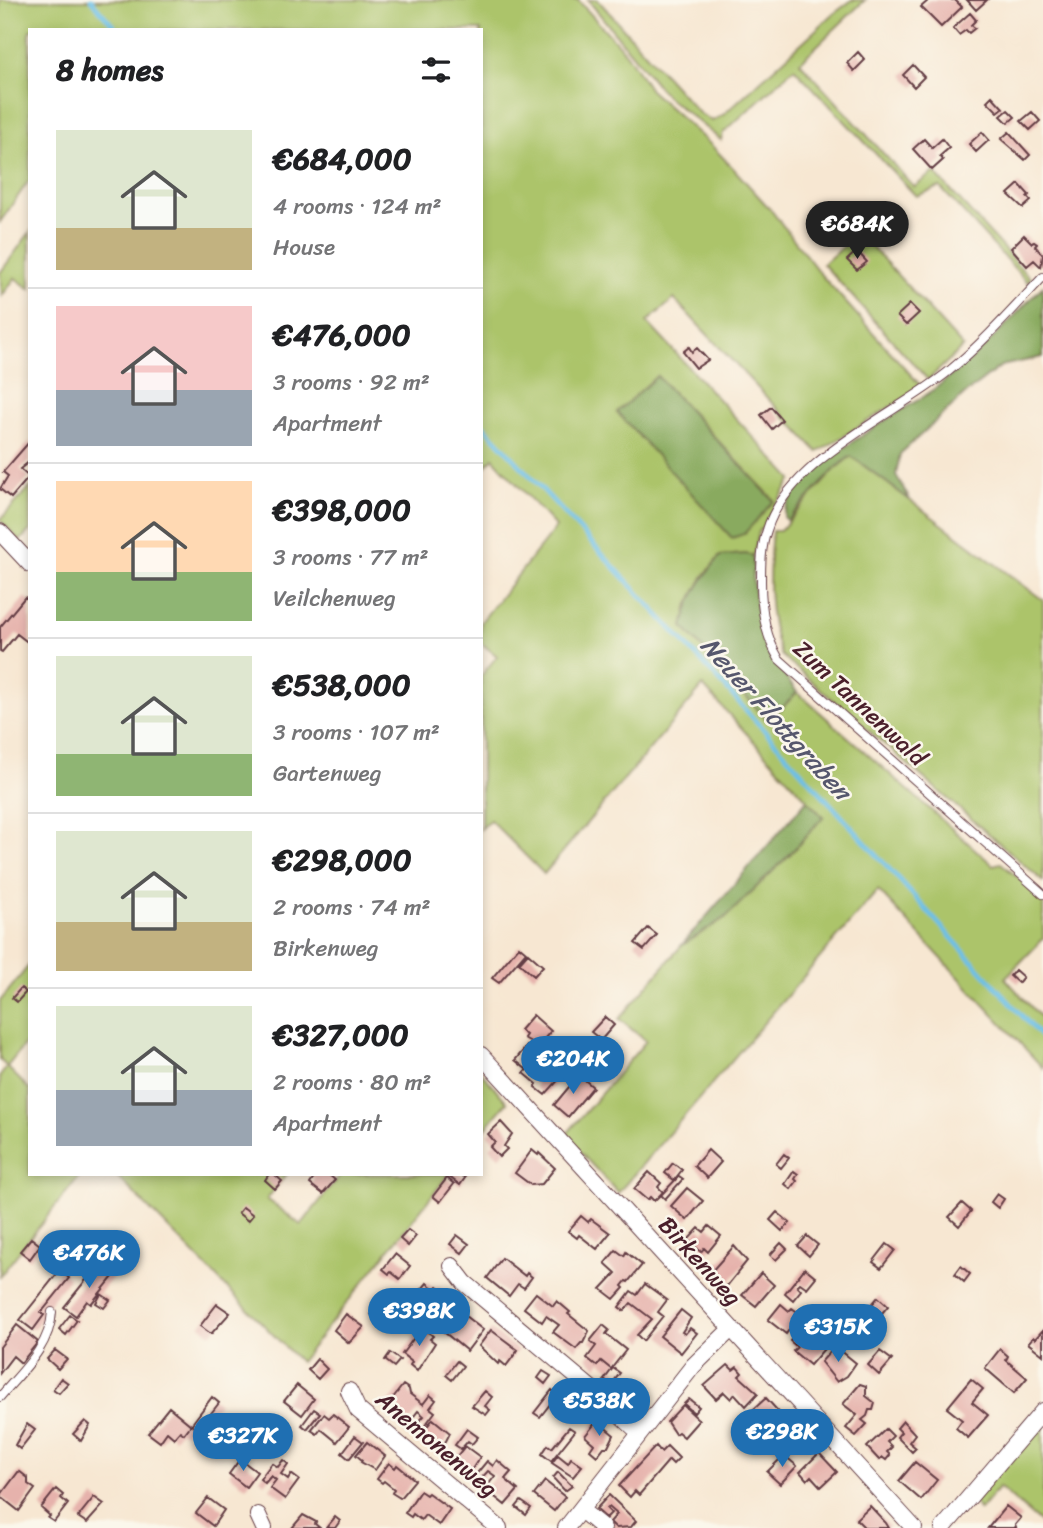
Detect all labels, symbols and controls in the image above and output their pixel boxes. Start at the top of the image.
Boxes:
text: 8 homes [56,43,164,97]
icon: filters [417,51,455,89]
text: €684,000 [273,132,412,186]
icon: home [112,158,196,242]
text: 4 rooms · 124 m² [273,186,442,227]
pin: €684K [808,202,906,261]
text: €684K [822,203,892,244]
text: House [273,227,335,268]
text: €476,000 [273,308,411,362]
icon: home [112,334,196,418]
text: 3 rooms · 92 m² [273,362,430,403]
text: Apartment [273,403,382,444]
text: €398,000 [273,483,411,537]
icon: home [112,509,196,593]
text: 3 rooms · 77 m² [273,537,429,578]
text: Veilchenweg [273,578,396,619]
water label: Neuer Flottgraben [689,625,865,813]
street label: Zum Tannenwald [783,629,939,779]
text: €538,000 [273,658,411,712]
icon: home [112,684,196,768]
text: 3 rooms · 107 m² [273,712,440,753]
text: Gartenweg [273,753,381,794]
text: €298,000 [273,833,412,887]
icon: home [112,859,196,943]
text: 2 rooms · 74 m² [273,887,430,928]
text: Birkenweg [273,928,378,969]
text: €327,000 [273,1008,409,1062]
icon: home [112,1034,196,1118]
pin: €204K [524,1036,622,1096]
text: €204K [537,1038,609,1079]
text: 2 rooms · 80 m² [273,1062,431,1103]
text: Apartment [273,1103,382,1144]
street label: Birkenweg [648,1206,752,1316]
pin: €476K [40,1230,138,1290]
text: €476K [54,1232,124,1273]
pin: €398K [370,1288,468,1348]
text: €398K [384,1290,454,1331]
pin: €315K [789,1304,887,1364]
text: €315K [805,1306,871,1347]
pin: €538K [550,1378,648,1438]
street label: Anemonenweg [365,1379,508,1508]
text: €538K [564,1380,634,1421]
pin: €298K [733,1410,831,1469]
text: €298K [747,1411,817,1452]
pin: €327K [194,1414,292,1473]
text: €327K [209,1415,277,1456]

